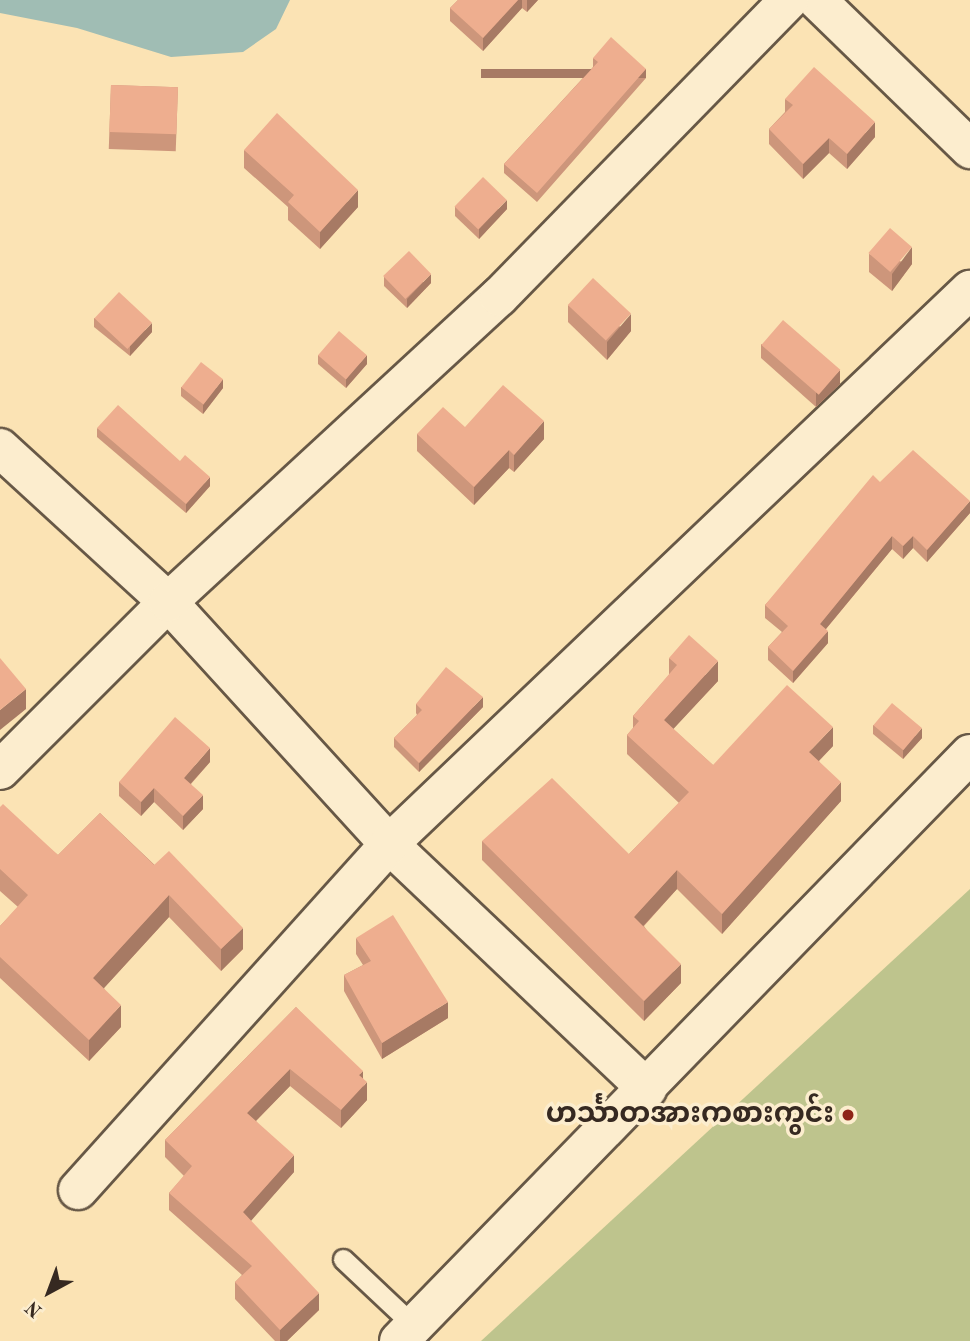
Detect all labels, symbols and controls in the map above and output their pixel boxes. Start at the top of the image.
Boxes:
place label: ဟင်္သာတအားကစားကွင်း [546,1098,834,1132]
marker: ဟင်္သာတအားကစားကွင်း [840,1107,856,1123]
north arrow [14,1257,84,1327]
text: N [23,1296,47,1320]

